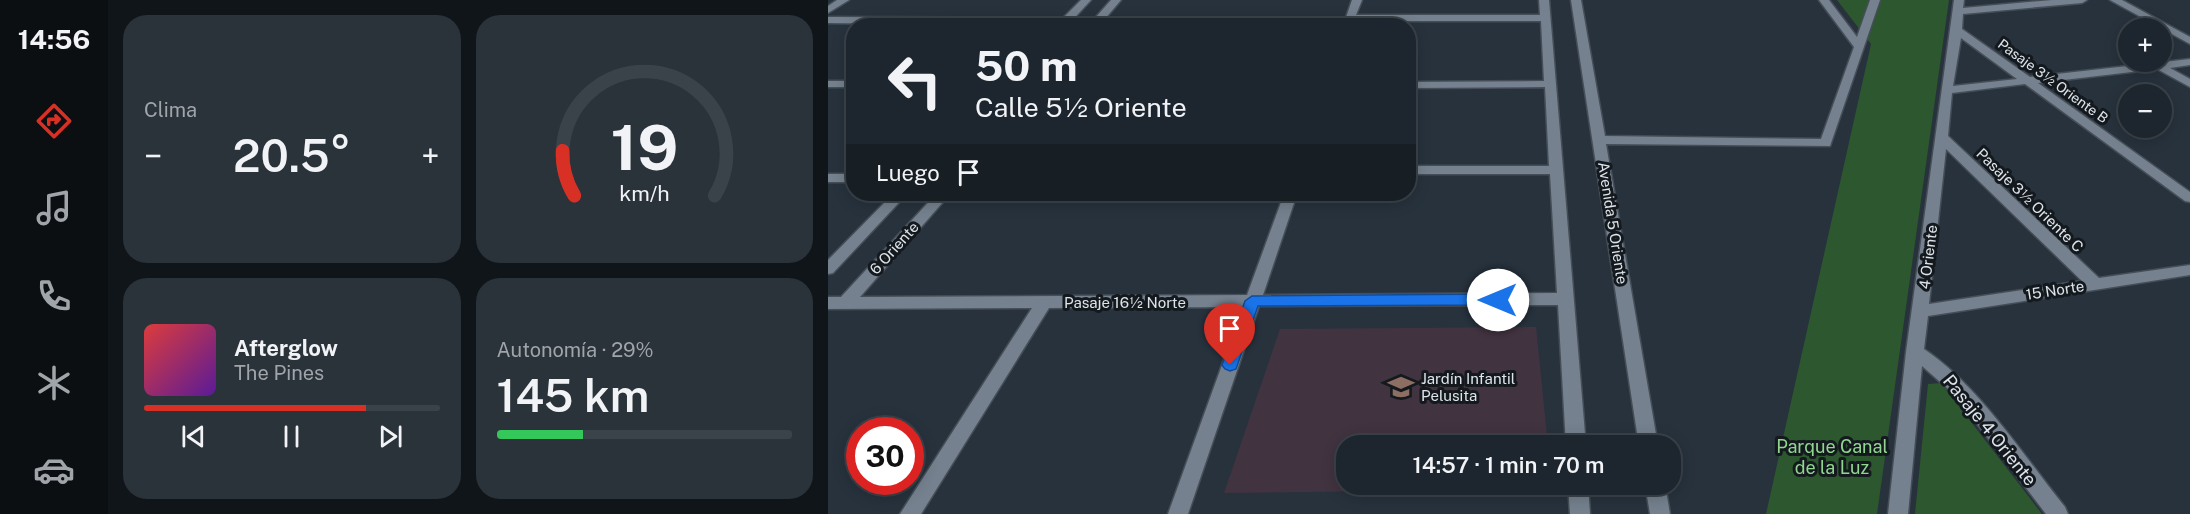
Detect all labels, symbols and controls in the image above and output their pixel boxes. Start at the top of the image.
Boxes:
map controls [2118,18,2172,138]
button: + [2118,18,2172,72]
text: 14:56 [18,23,90,55]
street label: Pasaje 3½ Oriente B [1995,36,2111,126]
text: 50 m [975,41,1078,90]
icon: left [876,42,954,120]
button: − [2118,84,2172,138]
text: Calle 5½ Oriente [975,91,1187,123]
text: Clima [144,98,197,122]
icon: directions [33,100,75,142]
text: 19 [610,111,678,184]
text: 20.5° [233,129,351,182]
text: − [144,137,162,175]
text: + [421,137,439,175]
street label: Pasaje 3½ Oriente C [1973,145,2087,255]
icon: arrive [952,156,985,189]
text: Luego [876,160,940,186]
street label: Avenida 5 Oriente [1595,161,1631,285]
text: km/h [619,181,669,206]
icon: music [33,187,75,229]
street label: 6 Oriente [866,218,922,278]
street label: 4 Oriente [1916,224,1940,290]
position arrow [1466,268,1530,332]
icon: phone [33,275,75,317]
street label: 15 Norte [2025,277,2085,303]
street label: Pasaje 16½ Norte [1064,294,1186,311]
pin [1204,303,1255,365]
icon: arrive [1213,312,1246,345]
text: Afterglow [234,335,338,361]
text: Autonomía · 29% [497,338,654,362]
text: The Pines [234,361,324,385]
icon: climate [33,362,75,404]
text: 145 km [497,369,649,422]
place label: Jardín Infantil Pelusita [1421,370,1515,404]
street label: Pasaje 4 Oriente [1939,370,2041,490]
school or university icon: Jardín Infantil Pelusita [1386,372,1416,402]
speed limit sign: 30 [846,417,924,495]
icon: previous [177,420,210,453]
icon: pause [275,420,308,453]
icon: next [374,420,407,453]
park label: Parque Canal de la Luz [1776,436,1888,478]
icon: car [33,449,75,491]
text: 14:57 · 1 min · 70 m [1413,452,1605,478]

